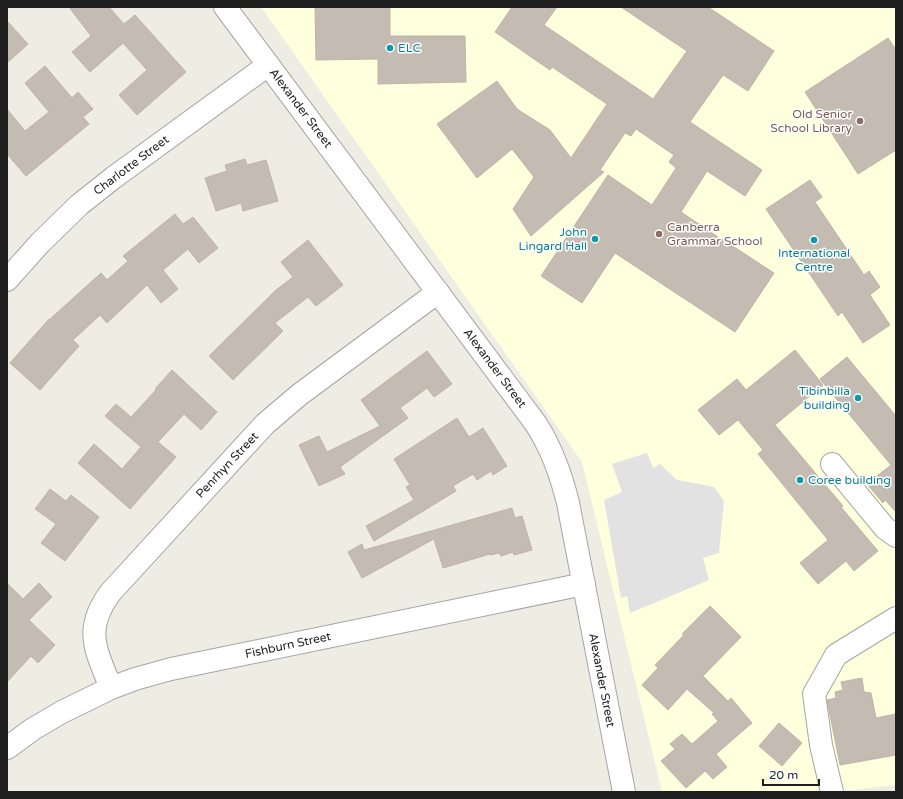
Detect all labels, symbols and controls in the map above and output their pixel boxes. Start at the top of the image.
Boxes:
place label: ELC [398,41,421,55]
marker: ELC [385,43,395,53]
street label: Alexander Street [267,66,336,151]
place label: Old Senior School Library [770,107,853,135]
marker: Old Senior School Library [855,116,865,126]
street label: Charlotte Street [91,132,172,198]
place label: Canberra Grammar School [667,220,763,248]
place label: John Lingard Hall [519,225,587,253]
marker: Canberra Grammar School [654,229,664,239]
marker: John Lingard Hall [590,234,600,244]
marker: International Centre [809,235,819,245]
place label: International Centre [778,246,850,274]
street label: Alexander Street [461,326,530,411]
place label: Tibinbilla building [799,384,850,412]
marker: Tibinbilla building [853,393,863,403]
street label: Penrhyn Street [193,429,261,501]
place label: Coree building [808,473,891,487]
marker: Coree building [795,475,805,485]
street label: Fishburn Street [244,629,333,661]
street label: Alexander Street [586,632,618,729]
scale bar [763,761,819,787]
text: 20 m [769,768,798,782]

